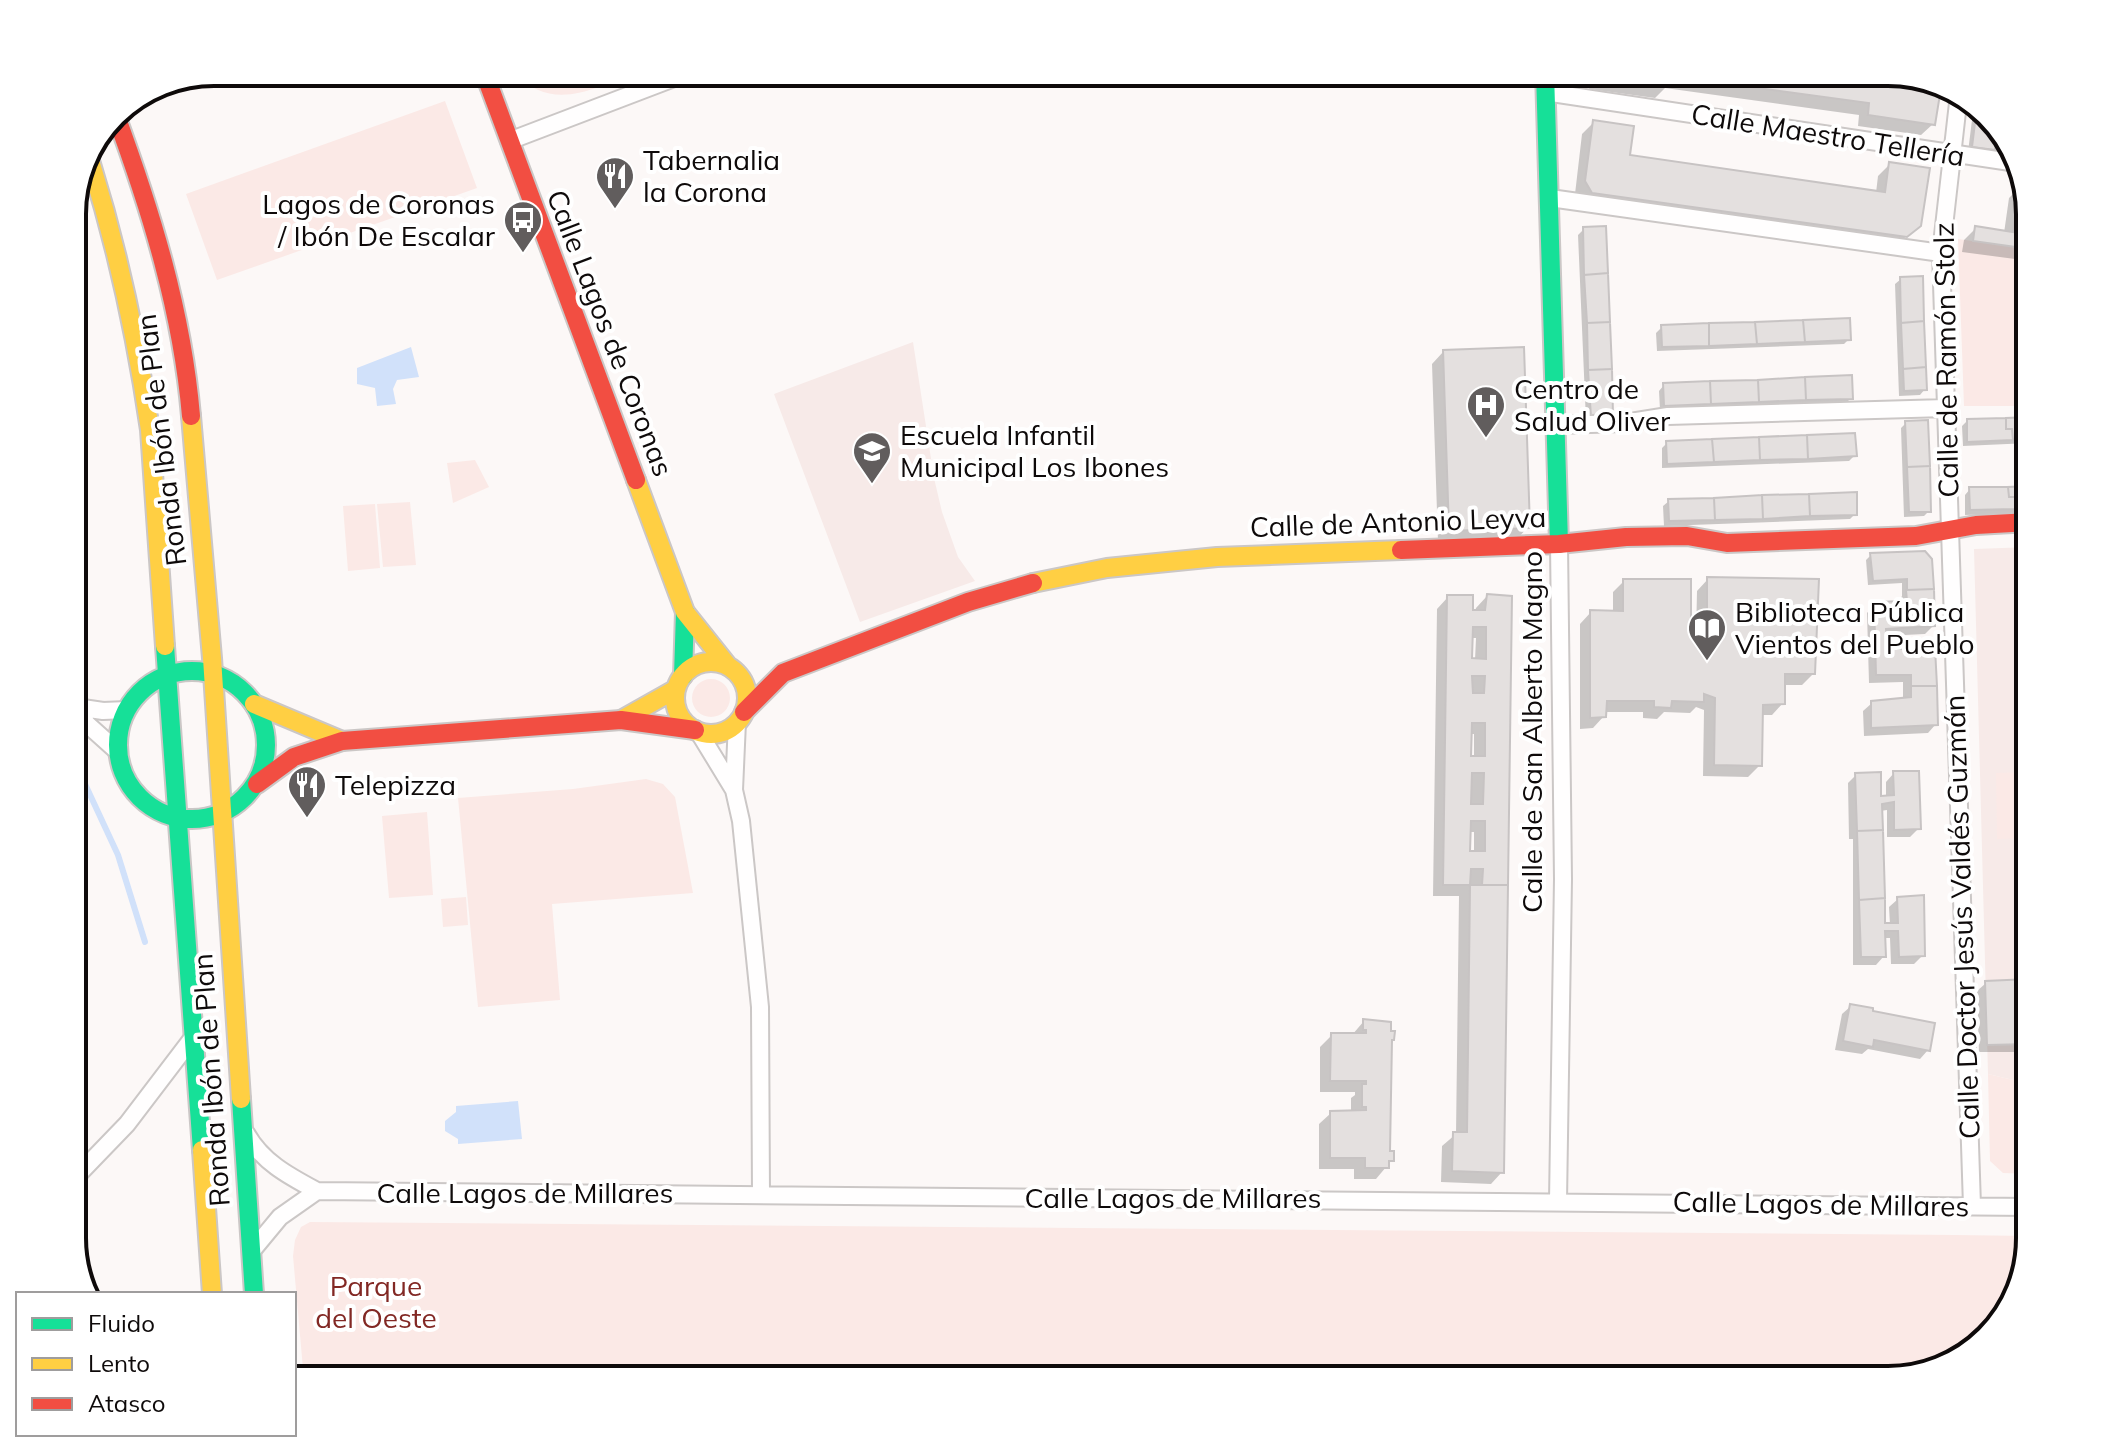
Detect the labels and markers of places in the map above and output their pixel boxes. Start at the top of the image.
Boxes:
place label: Tabernalia la Corona [643,142,780,209]
restaurant icon: Tabernalia la Corona [594,155,636,210]
place label: Lagos de Coronas / Ibón De Escalar [262,186,496,253]
bus stop icon: Lagos de Coronas / Ibón De Escalar [502,199,544,254]
place label: Centro de Salud Oliver [1514,371,1671,438]
hospital icon: Centro de Salud Oliver [1465,384,1507,439]
place label: Escuela Infantil Municipal Los Ibones [900,417,1169,484]
school or university icon: Escuela Infantil Municipal Los Ibones [851,430,893,485]
place label: Biblioteca Pública Vientos del Pueblo [1735,594,1975,661]
library icon: Biblioteca Pública Vientos del Pueblo [1686,607,1728,662]
restaurant icon: Telepizza [286,764,328,819]
place label: Telepizza [335,767,456,802]

